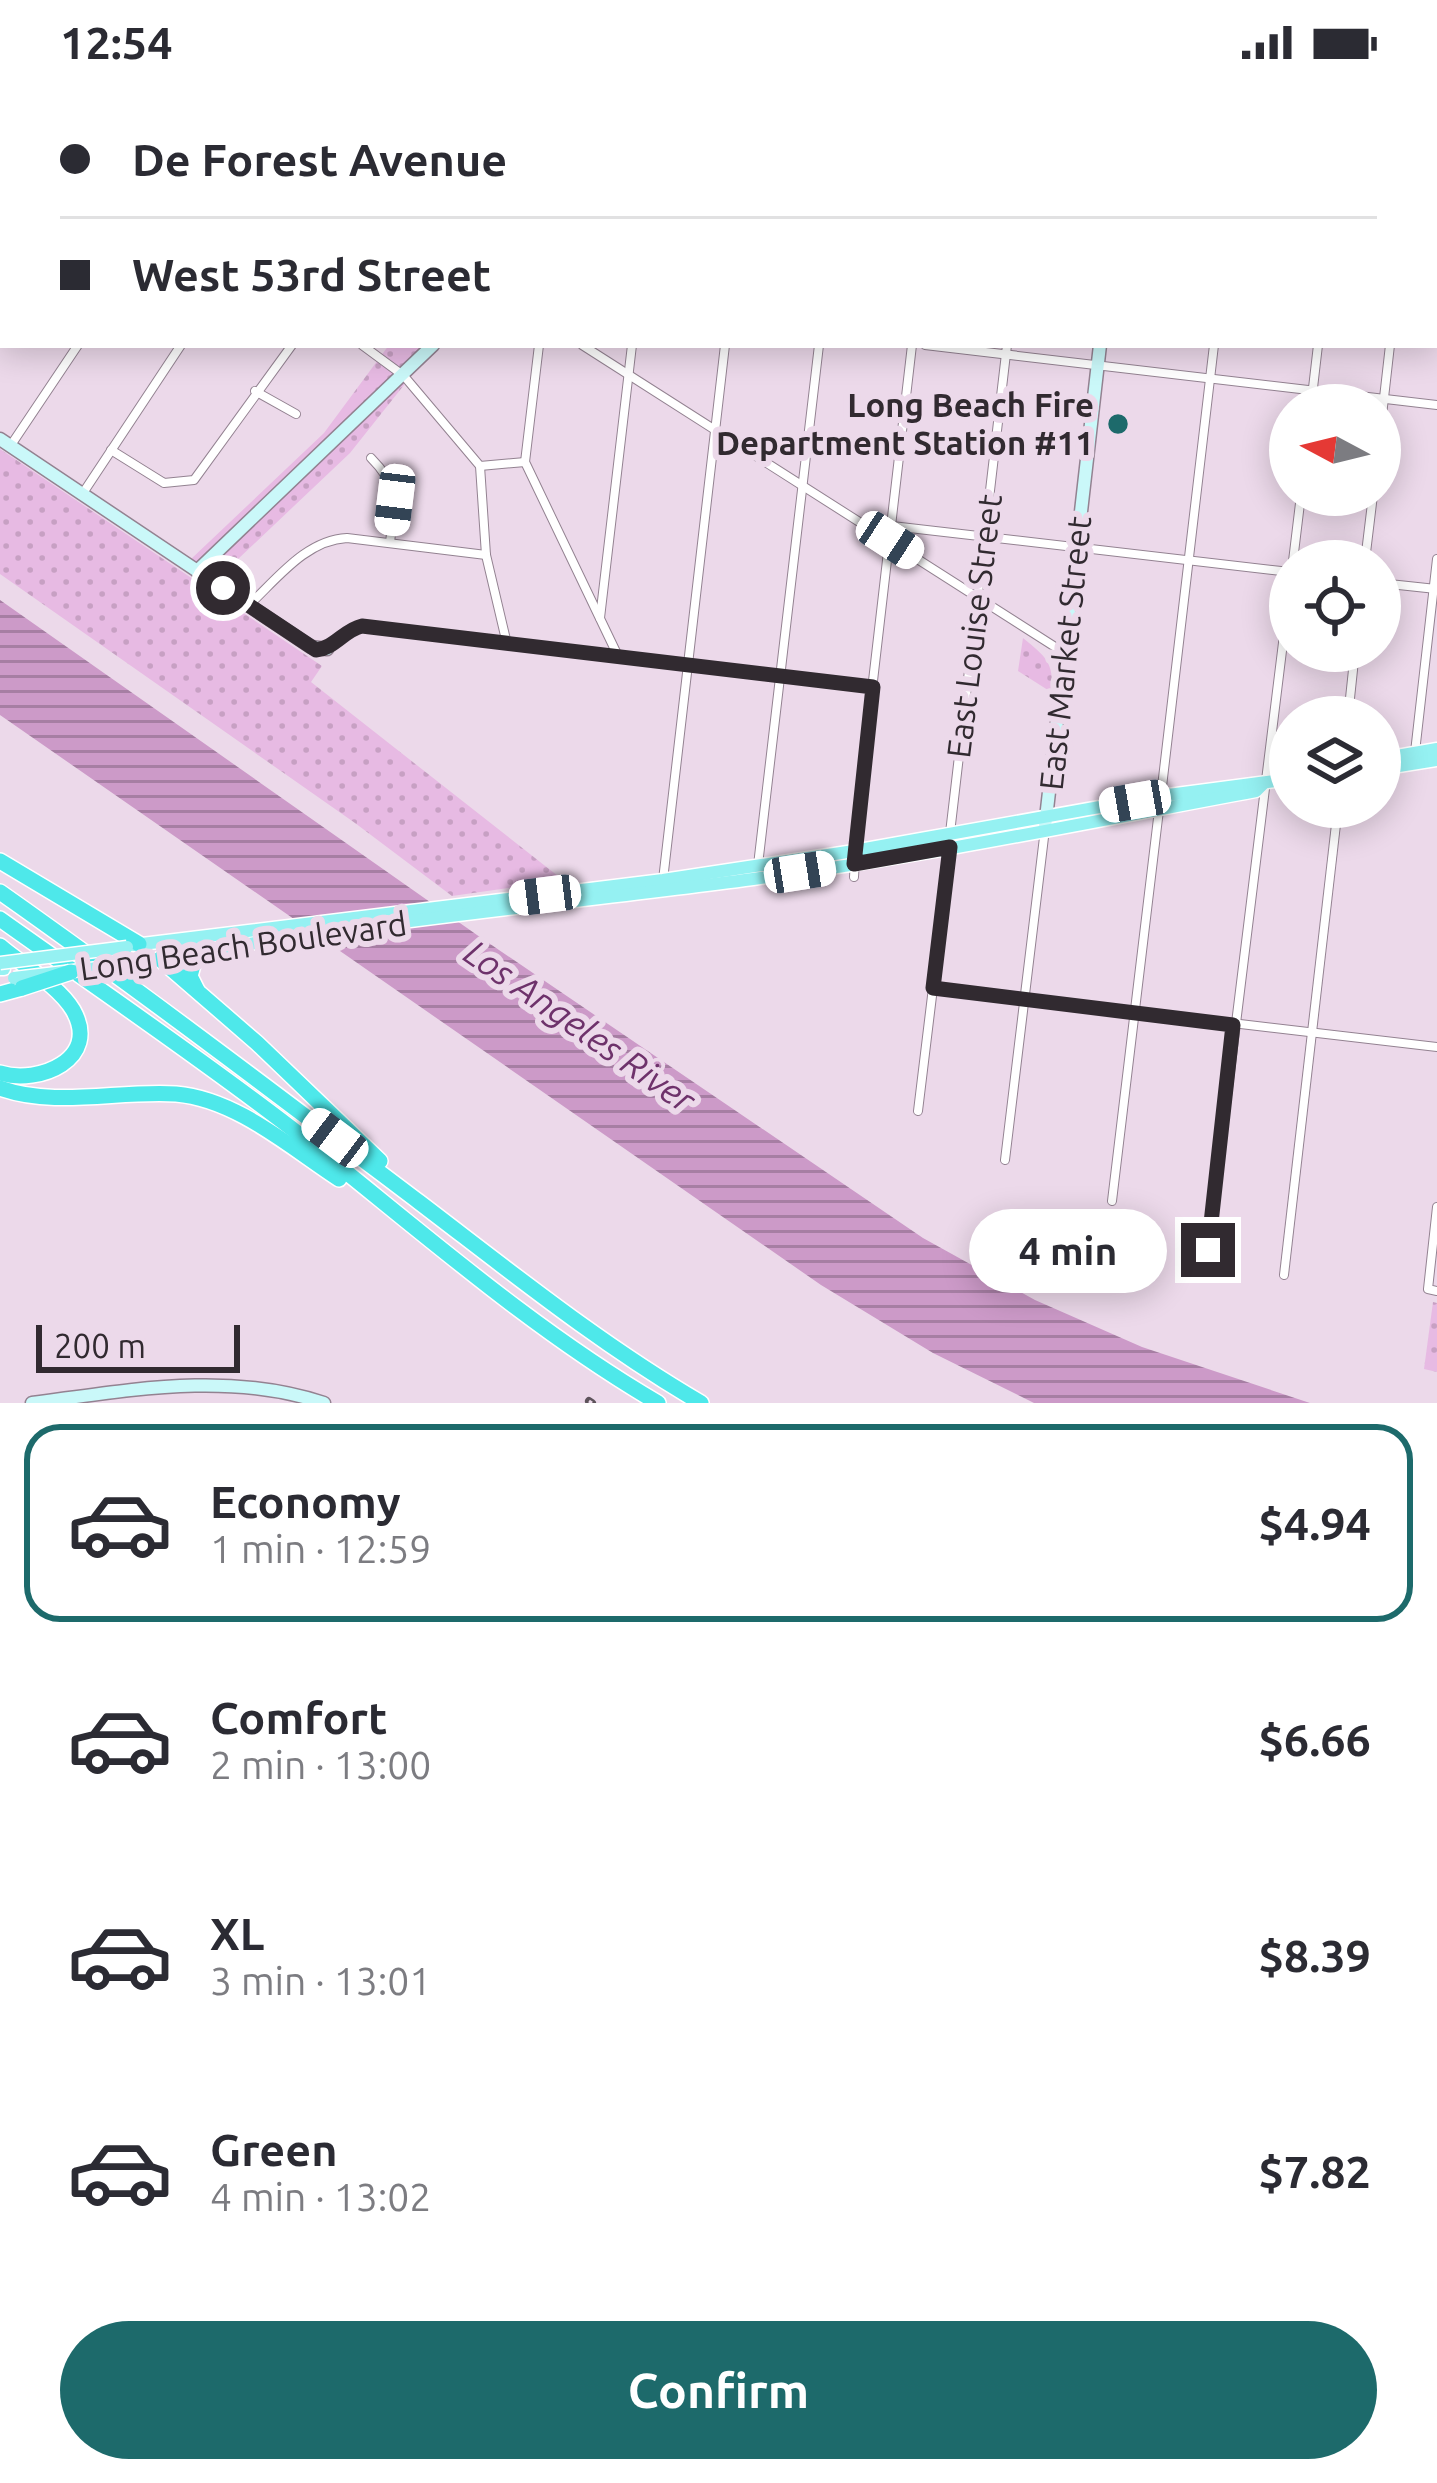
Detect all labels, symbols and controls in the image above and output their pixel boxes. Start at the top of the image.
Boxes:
text: 12:54 [60,17,173,68]
text: De Forest Avenue [132,134,507,185]
text: West 53rd Street [132,249,491,300]
north arrow [1269,384,1401,516]
map controls [1269,384,1401,828]
place label: Long Beach Fire Department Station #11 [716,386,1094,461]
marker: Long Beach Fire Department Station #11 [1105,411,1131,437]
car [373,462,417,538]
street label: East Louise Street [939,492,1008,760]
car [850,505,930,575]
street label: East Market Street [1032,514,1097,792]
button: locate [1269,540,1401,672]
route start [196,561,250,615]
button: layers [1269,696,1401,828]
car [1096,777,1174,825]
car [762,849,838,895]
car [507,873,583,917]
street label: Long Beach Boulevard [77,904,409,987]
water label: Los Angeles River [457,931,704,1121]
car [295,1102,375,1174]
callout: 4 min [968,1208,1166,1292]
route end [1181,1223,1235,1277]
text: 4 min [1019,1229,1117,1272]
scale bar [36,1319,240,1372]
text: 200 m [54,1327,146,1364]
icon: car [66,1469,174,1577]
text: Economy [210,1476,401,1527]
text: $4.94 [1258,1498,1371,1549]
text: 1 min · 12:59 [210,1527,431,1570]
icon: car [66,1685,174,1793]
text: Comfort [210,1692,387,1743]
text: $6.66 [1258,1714,1371,1765]
text: 2 min · 13:00 [210,1743,431,1786]
icon: car [66,1901,174,2009]
text: XL [210,1908,264,1959]
text: $8.39 [1258,1930,1371,1981]
text: 3 min · 13:01 [210,1959,431,2002]
icon: car [66,2117,174,2225]
text: Green [210,2124,337,2175]
text: $7.82 [1258,2146,1371,2197]
text: 4 min · 13:02 [210,2175,431,2218]
button: Confirm [60,2321,1377,2459]

